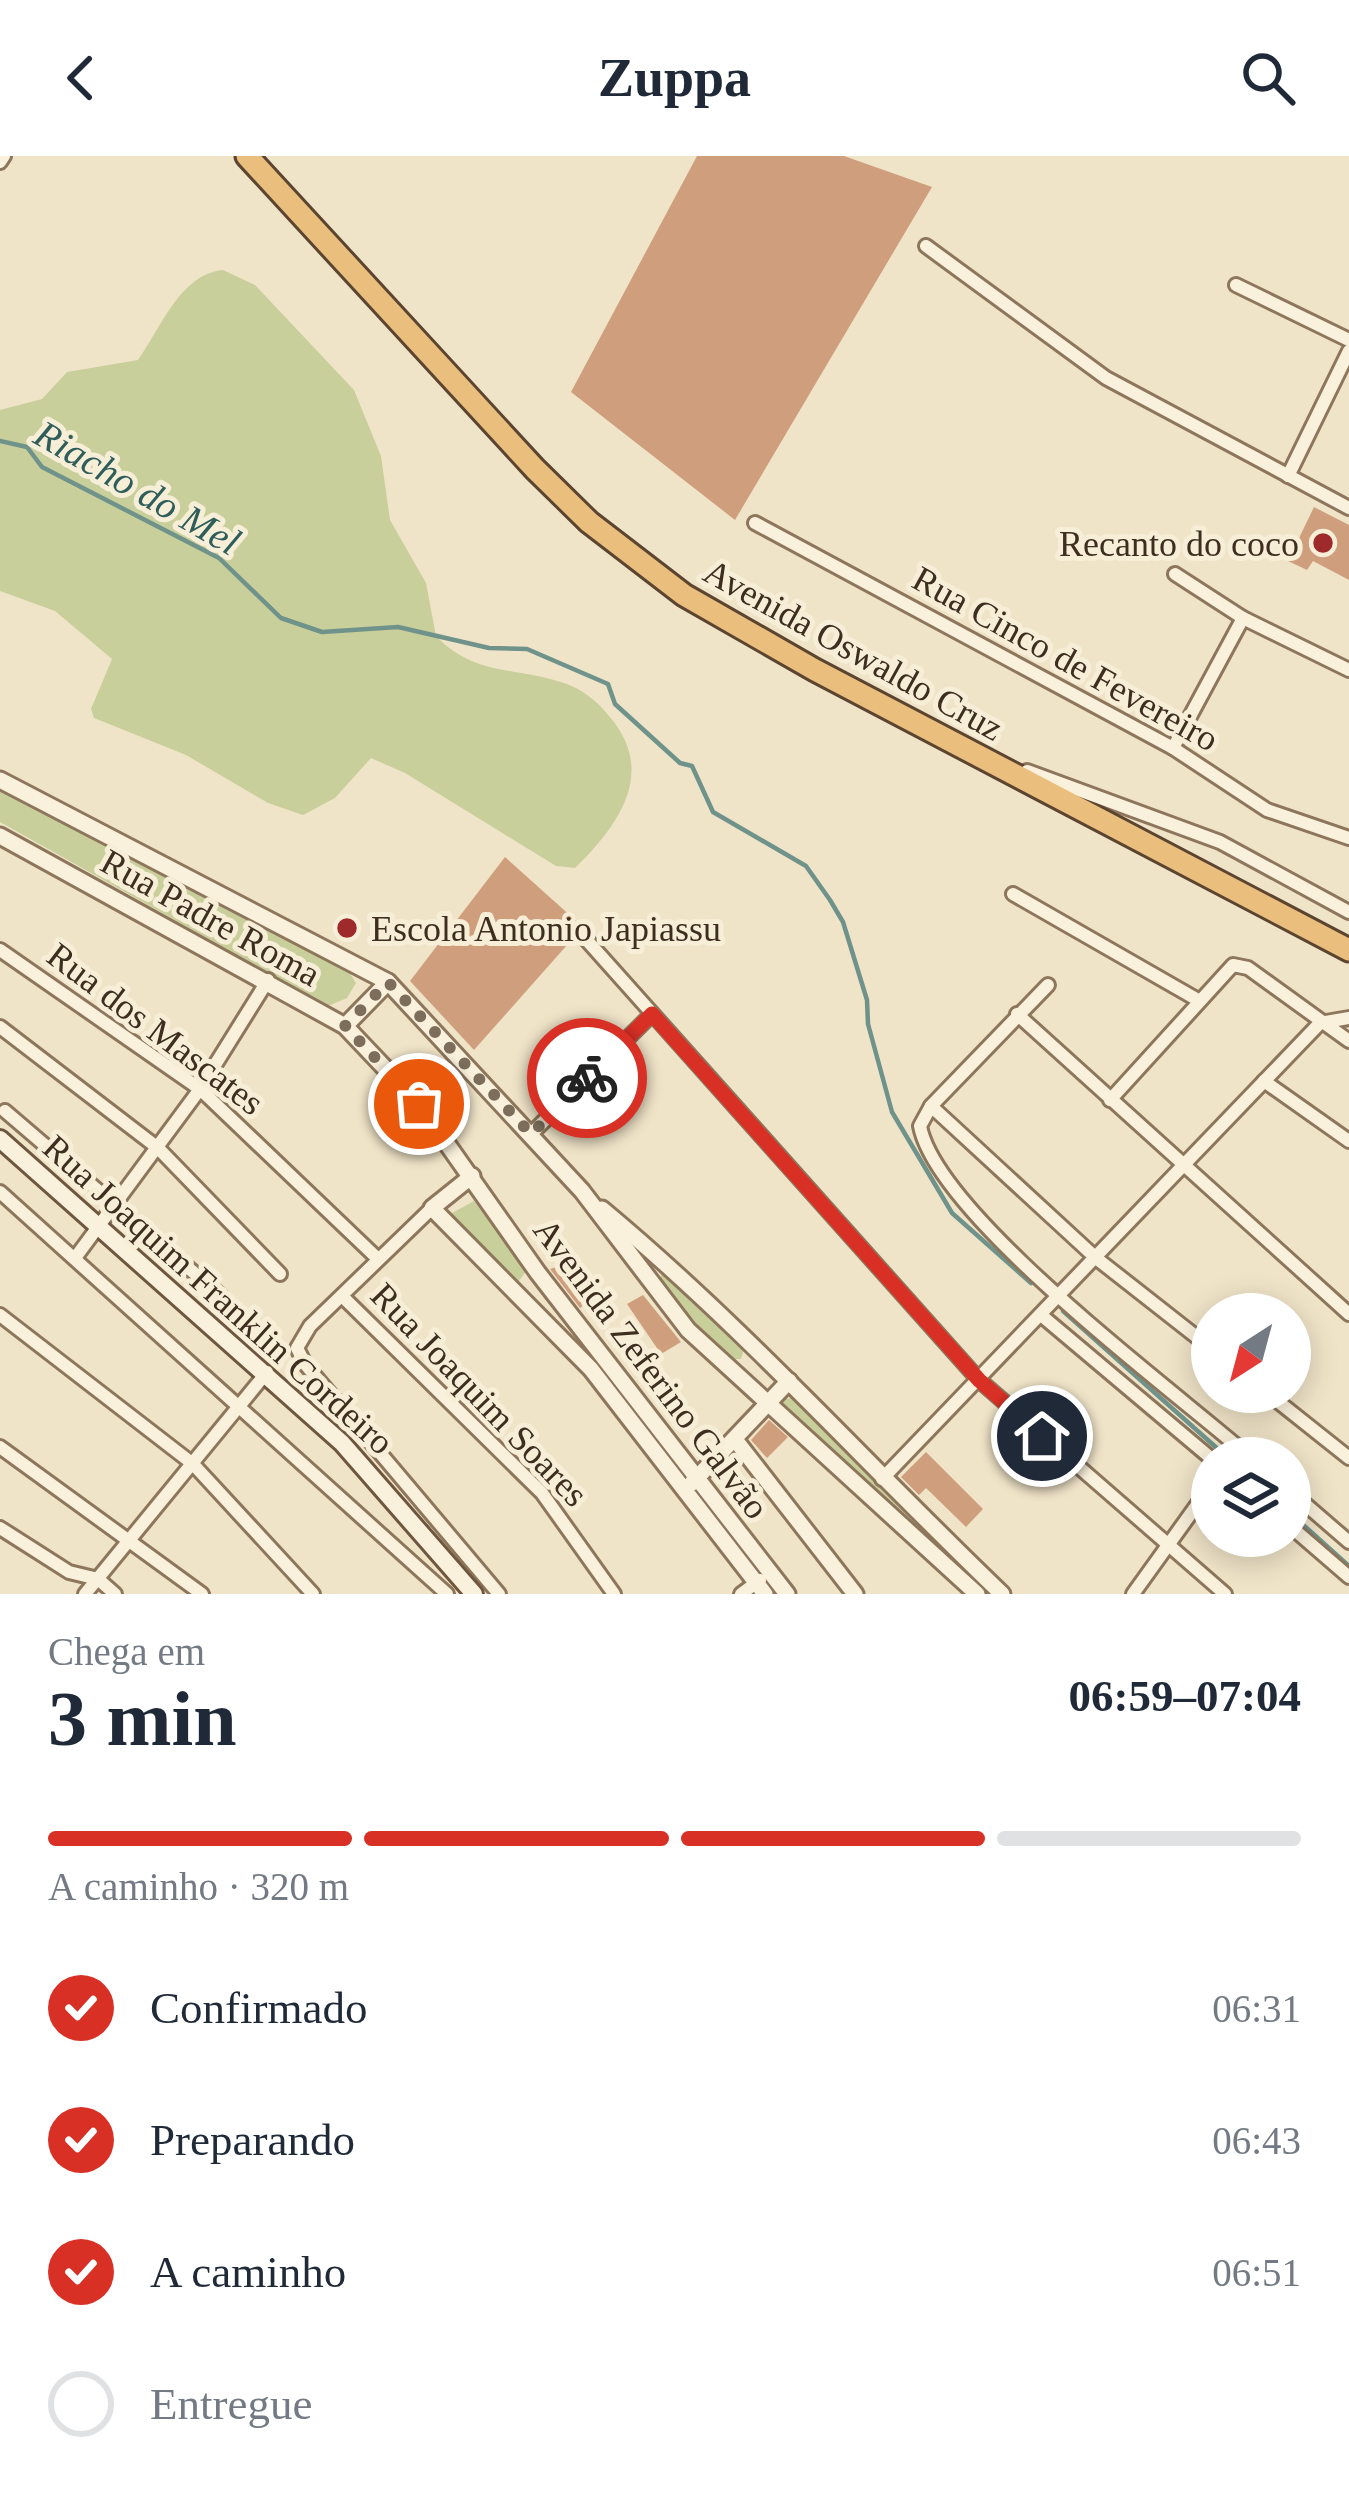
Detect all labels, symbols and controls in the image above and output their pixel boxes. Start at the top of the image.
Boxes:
icon: back [48,45,114,111]
icon: search [1235,45,1301,111]
text: Zuppa [598,48,751,108]
water label: Riacho do Mel [27,411,248,563]
place label: Recanto do coco [1059,524,1299,564]
marker: Recanto do coco [1310,530,1336,556]
street label: Avenida Oswaldo Cruz [697,551,1010,749]
street label: Rua Cinco de Fevereiro [906,558,1225,759]
street label: Rua Padre Roma [94,841,327,995]
place label: Escola Antonio Japiassu [371,909,721,949]
marker: Escola Antonio Japiassu [334,915,360,941]
street label: Rua dos Mascates [40,935,271,1123]
courier [527,1018,647,1138]
icon: bike [554,1045,620,1111]
pin [368,1053,470,1155]
icon: bag [386,1071,452,1137]
street label: Rua Joaquim Franklin Cordeiro [35,1127,402,1462]
street label: Avenida Zeferino Galvão [525,1211,777,1526]
street label: Rua Joaquim Soares [363,1275,596,1514]
north arrow [1191,1293,1311,1413]
map controls [1191,1293,1311,1557]
pin [991,1385,1093,1487]
icon: home [1009,1403,1075,1469]
button: layers [1191,1437,1311,1557]
text: Chega em [48,1630,205,1673]
text: 06:59–07:04 [1069,1671,1301,1721]
text: 3 min [48,1675,237,1762]
text: A caminho · 320 m [48,1865,349,1908]
icon: check [48,1975,114,2041]
text: Confirmado [150,1983,367,2033]
text: 06:31 [1212,1987,1301,2030]
icon: check [48,2107,114,2173]
text: Preparando [150,2115,355,2165]
text: 06:43 [1212,2119,1301,2162]
icon: check [48,2239,114,2305]
text: A caminho [150,2247,346,2297]
text: 06:51 [1212,2251,1301,2294]
text: Entregue [150,2379,312,2429]

